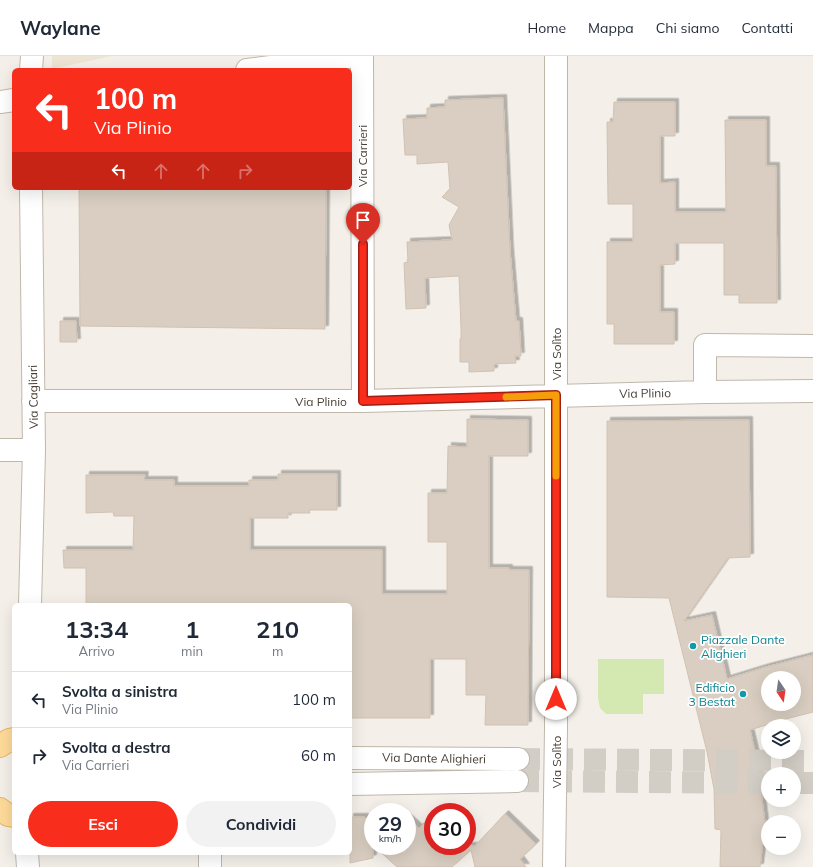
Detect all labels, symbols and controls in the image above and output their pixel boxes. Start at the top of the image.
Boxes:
text: Waylane [20,16,101,40]
text: Home [527,19,566,37]
text: Mappa [588,19,634,37]
text: Chi siamo [656,19,719,37]
text: Contatti [741,19,793,37]
text: 100 m [94,81,177,116]
icon: left [28,84,80,136]
text: Via Plinio [94,116,172,139]
street label: Via Carrieri [355,125,370,187]
icon: left [108,160,130,182]
icon: ahead [150,160,172,182]
icon: ahead [192,160,214,182]
icon: right [234,160,256,182]
pin [346,203,380,244]
icon: arrive [352,209,374,231]
street label: Via Solìto [549,328,564,380]
street label: Via Cagliari [25,365,41,429]
street label: Via Plinio [619,385,671,401]
street label: Via Plinio [295,394,347,409]
text: 13:34 [65,614,128,644]
text: 1 [185,614,199,644]
text: 210 [256,614,299,644]
place label: Piazzale Dante Alighieri [701,632,785,661]
marker: Piazzale Dante Alighieri [688,641,698,651]
text: Arrivo [78,643,115,659]
text: min [181,643,203,659]
text: m [272,643,283,659]
north arrow [761,671,801,711]
map controls [761,671,801,855]
position arrow [535,678,577,720]
place label: Edificio 3 Bestat [688,680,735,709]
text: Svolta a sinistra [62,682,178,701]
icon: left [28,689,50,711]
marker: Edificio 3 Bestat [738,689,748,699]
text: 100 m [292,690,336,709]
text: Via Plinio [62,701,118,717]
button: layers [761,719,801,759]
street label: Via Solìto [549,736,564,788]
text: Svolta a destra [62,738,171,757]
icon: right [28,745,50,767]
text: 60 m [301,746,336,765]
street label: Via Dante Alighieri [382,750,486,766]
text: Via Carrieri [62,757,129,773]
button: + [761,767,801,807]
button: Esci [28,801,178,847]
button: Condividi [186,801,336,847]
speed limit sign: 30 [424,803,476,855]
text: 29 [378,811,402,836]
button: − [761,815,801,855]
text: km/h [379,832,401,845]

